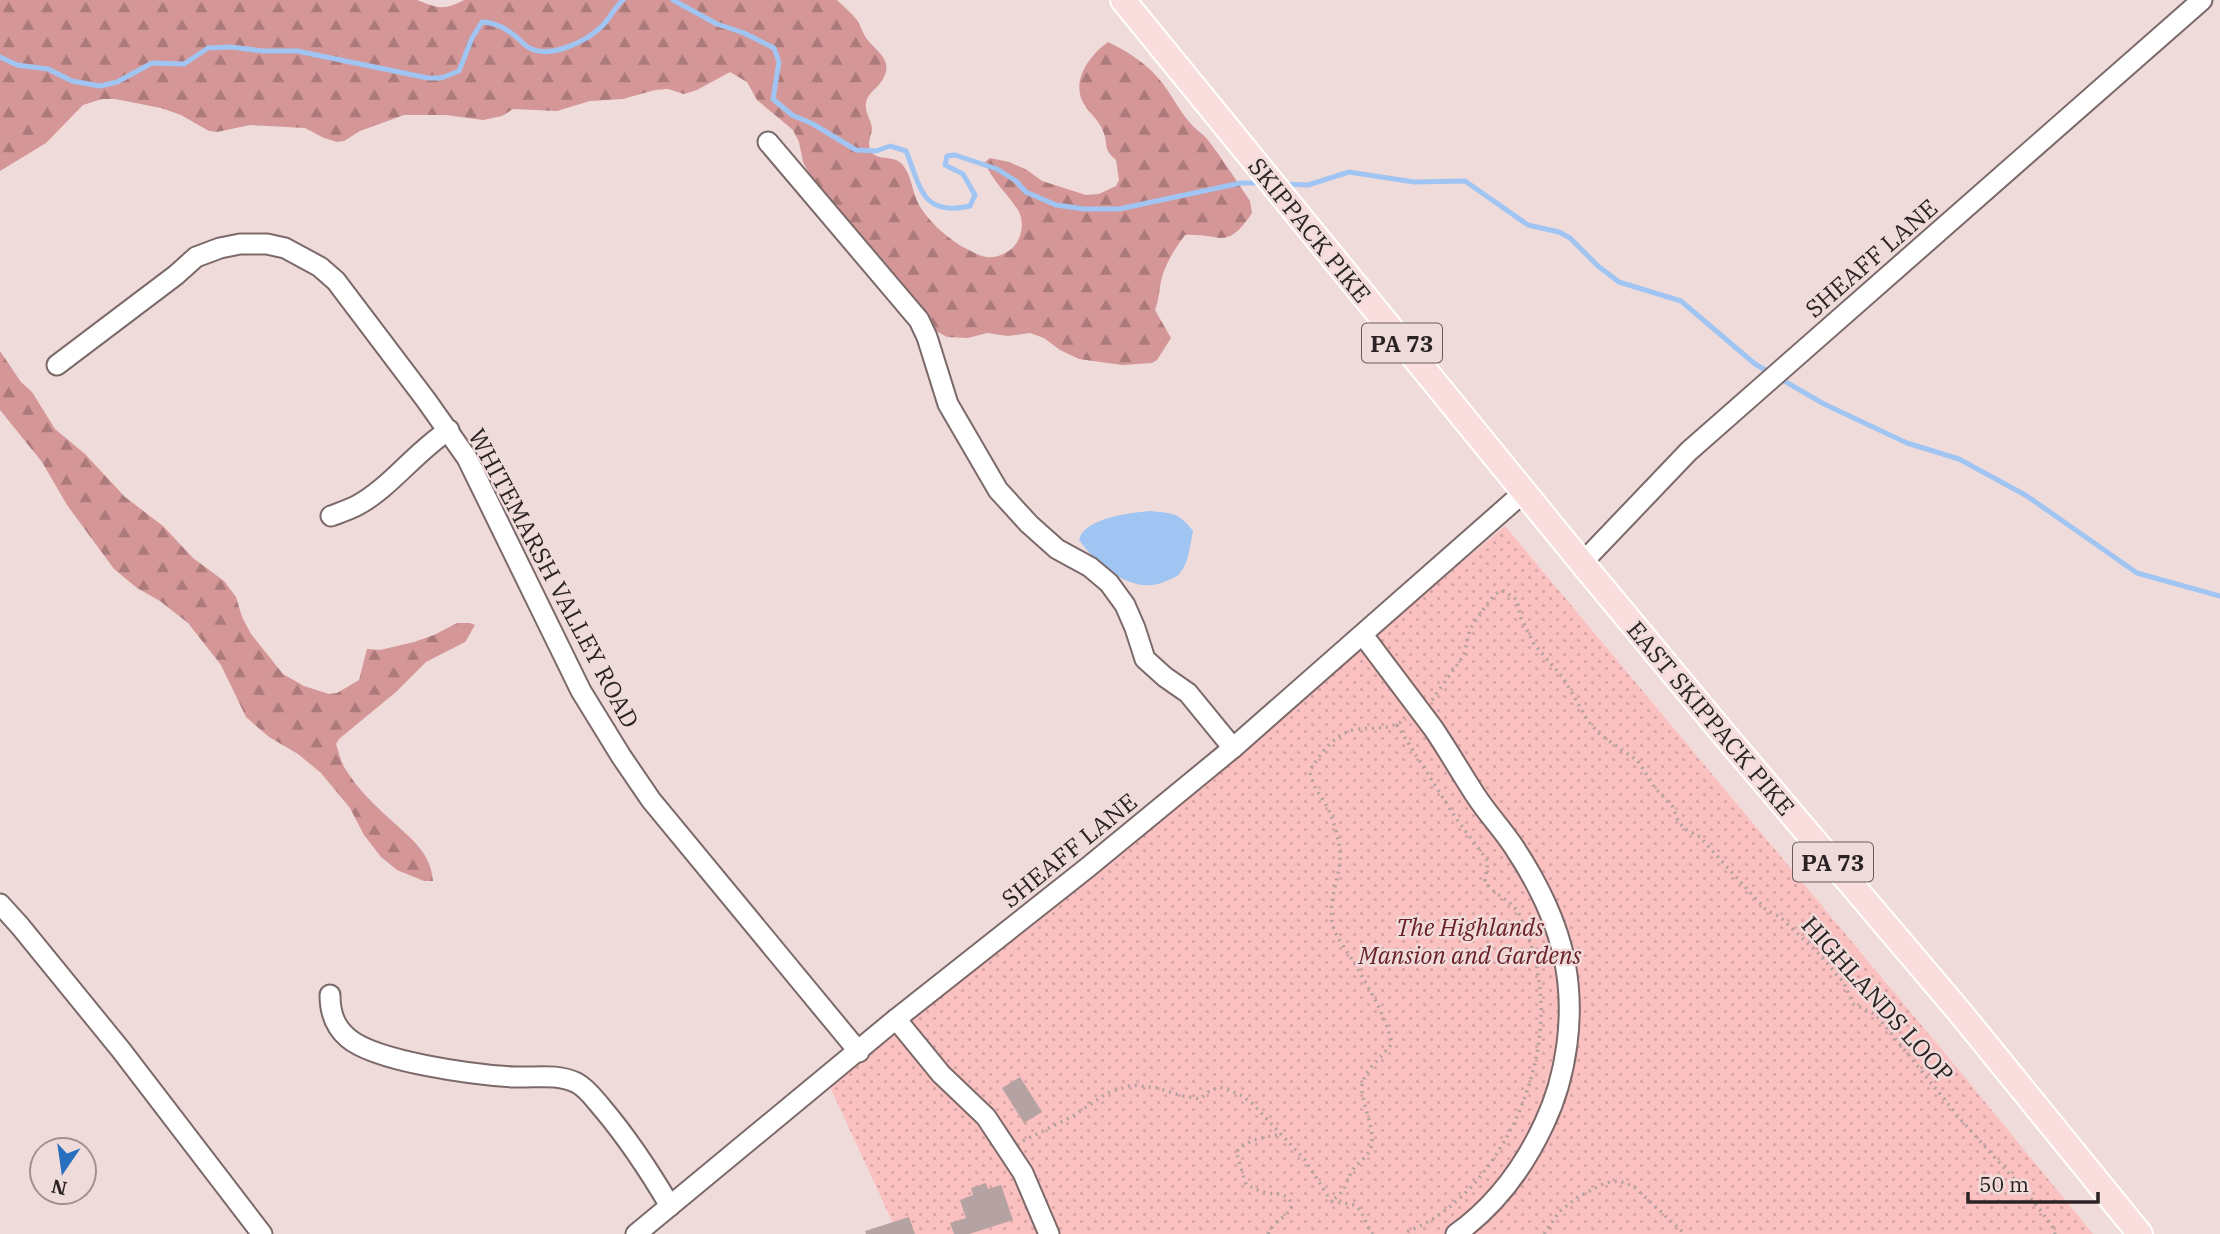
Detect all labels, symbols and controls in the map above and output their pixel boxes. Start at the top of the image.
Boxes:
street label: SKIPPACK PIKE [1242,151,1378,309]
street label: SHEAFF LANE [1798,192,1944,324]
road number: PA 73 [1362,324,1442,362]
street label: WHITEMARSH VALLEY ROAD [461,423,647,733]
street label: EAST SKIPPACK PIKE [1620,614,1802,822]
street label: SHEAFF LANE [995,785,1143,915]
road number: PA 73 [1793,842,1873,882]
street label: HIGHLANDS LOOP [1795,909,1961,1089]
park label: The Highlands Mansion and Gardens [1358,911,1582,971]
north arrow [28,1136,98,1206]
scale bar [1968,1160,2098,1204]
text: 50 m [1979,1170,2029,1198]
text: N [49,1174,69,1201]

